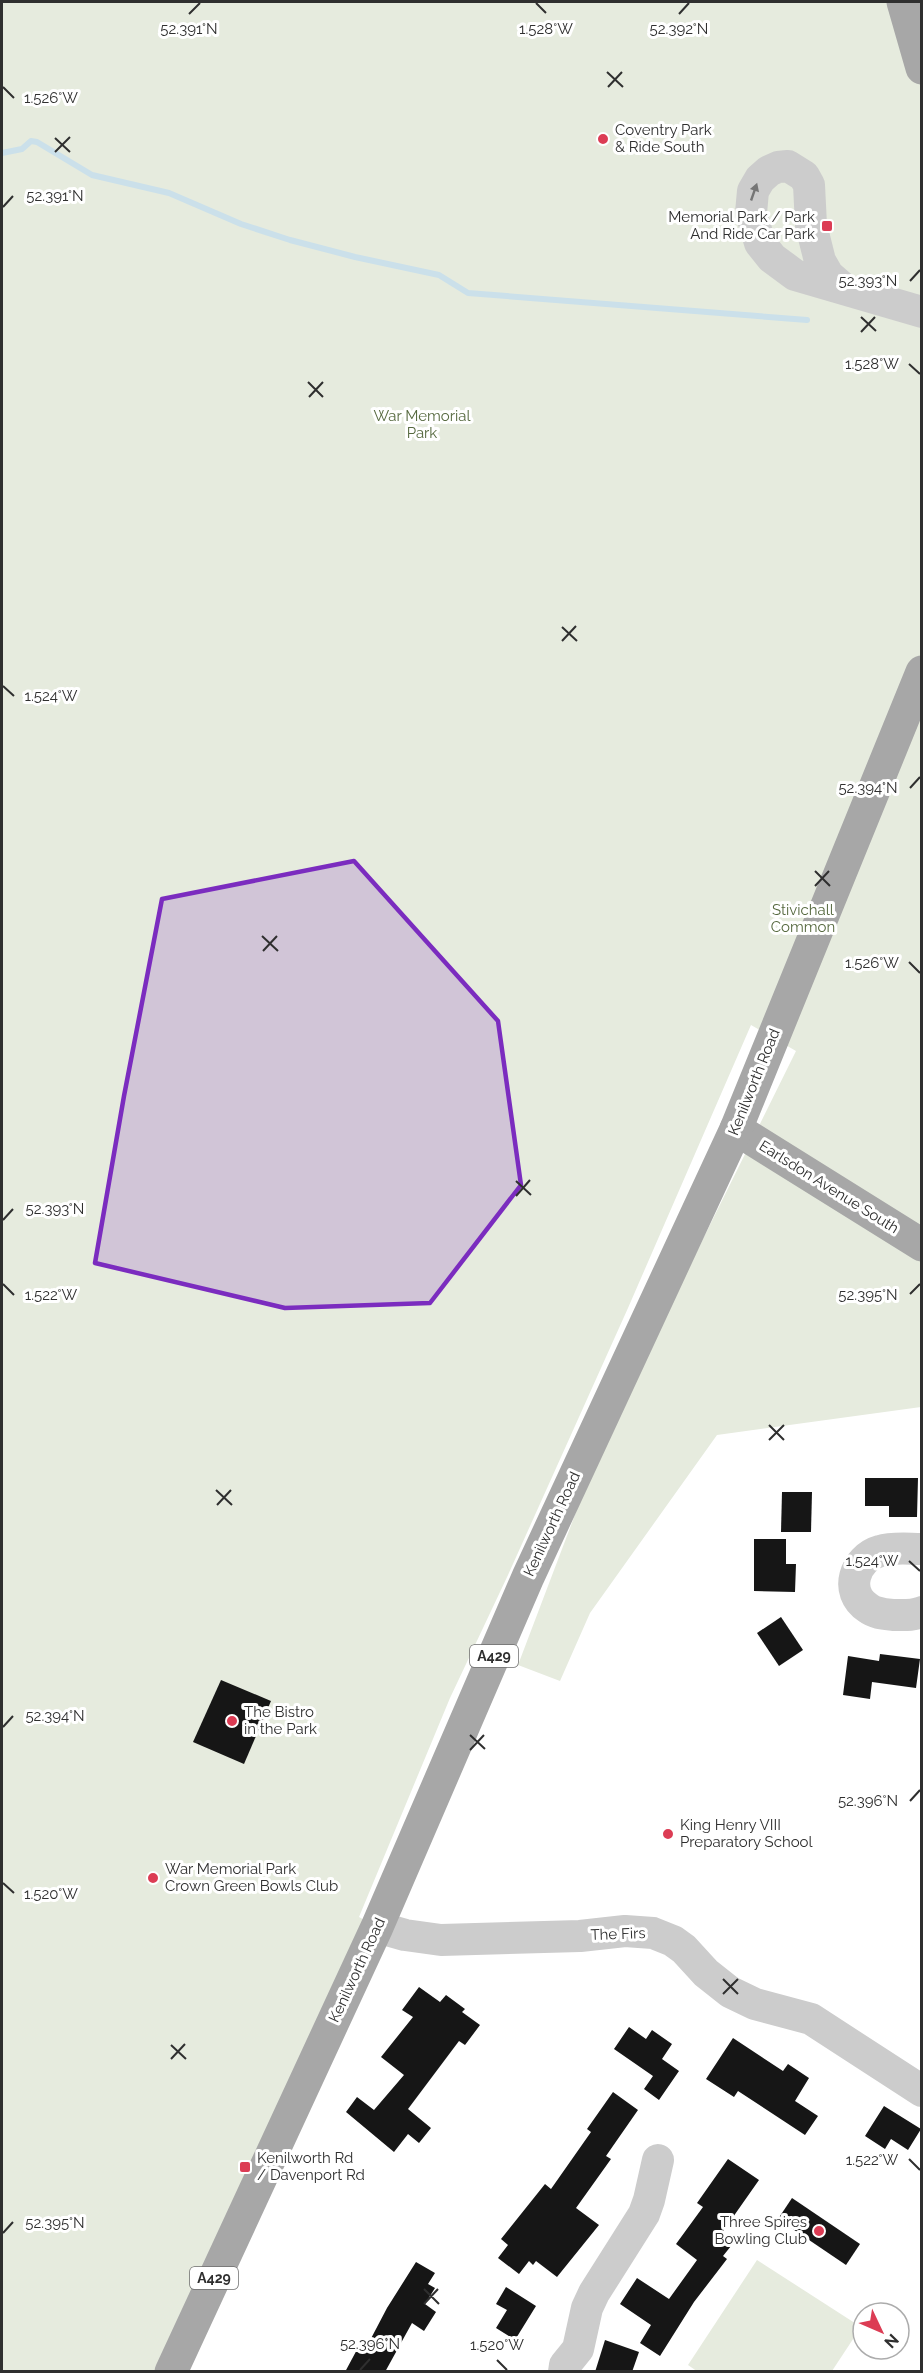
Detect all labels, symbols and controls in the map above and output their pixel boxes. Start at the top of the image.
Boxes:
text: 52.391°N [160,20,218,38]
text: 1.528°W [519,20,573,38]
text: 52.392°N [650,20,708,38]
text: 1.526°W [24,89,78,107]
place label: Coventry Park & Ride South [615,121,712,156]
marker: Coventry Park & Ride South [596,132,610,146]
one-way arrow [750,183,760,201]
text: 52.391°N [26,187,84,205]
place label: Memorial Park / Park And Ride Car Park [668,208,815,243]
marker: Memorial Park / Park And Ride Car Park [820,219,834,233]
text: 52.393°N [839,272,897,290]
text: 1.528°W [845,355,899,373]
park label: War Memorial Park [373,407,471,442]
text: 1.524°W [25,687,78,705]
text: 52.394°N [838,779,898,797]
park label: Stivichall Common [771,901,835,936]
text: 1.526°W [845,954,899,972]
street label: Kenilworth Road [724,1026,784,1138]
street label: Earlsdon Avenue South [756,1137,902,1237]
text: 52.393°N [26,1200,84,1218]
text: 1.522°W [25,1286,78,1304]
text: 52.395°N [838,1286,898,1304]
street label: Kenilworth Road [520,1469,584,1579]
text: 1.524°W [846,1552,899,1570]
road number: A429 [470,1645,518,1667]
place label: The Bistro in the Park [244,1703,317,1738]
text: 52.394°N [25,1707,85,1725]
marker: The Bistro in the Park [225,1714,239,1728]
text: 52.396°N [838,1792,898,1810]
place label: King Henry VIII Preparatory School [680,1816,814,1851]
marker: King Henry VIII Preparatory School [661,1827,675,1841]
place label: War Memorial Park Crown Green Bowls Club [165,1860,338,1895]
marker: War Memorial Park Crown Green Bowls Club [146,1871,160,1885]
text: 1.520°W [24,1885,78,1903]
street label: Kenilworth Road [325,1915,389,2025]
street label: The Firs [590,1924,646,1944]
place label: Kenilworth Rd / Davenport Rd [257,2149,365,2184]
text: 1.522°W [846,2151,899,2169]
marker: Kenilworth Rd / Davenport Rd [238,2160,252,2174]
place label: Three Spires Bowling Club [714,2213,807,2248]
text: 52.395°N [25,2214,85,2232]
marker: Three Spires Bowling Club [812,2224,826,2238]
road number: A429 [190,2267,238,2289]
north arrow [851,2301,911,2361]
text: N [880,2330,903,2352]
text: 52.396°N [340,2335,400,2353]
text: 1.520°W [470,2336,524,2354]

